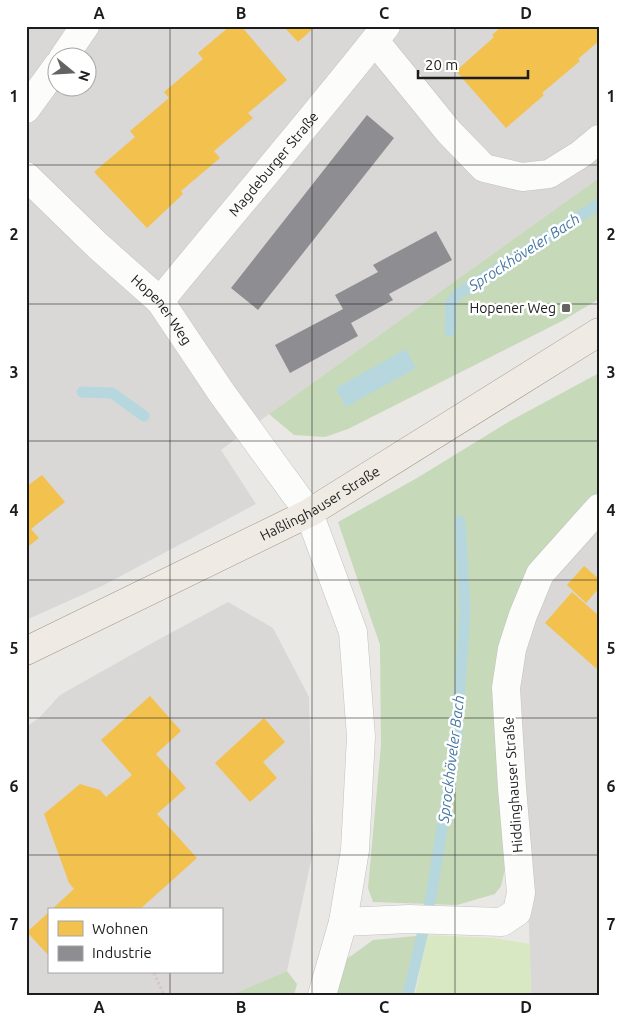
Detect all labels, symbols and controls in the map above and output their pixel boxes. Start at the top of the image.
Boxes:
text: A [93,4,105,22]
text: B [236,4,246,22]
text: C [379,4,389,22]
text: D [520,4,532,22]
north arrow [48,48,98,98]
scale bar [418,48,528,80]
text: 20 m [425,56,458,73]
text: N [75,69,94,83]
text: 1 [9,87,19,105]
text: 1 [606,87,616,105]
street label: Magdeburger Straße [226,109,322,219]
water label: Sprockhöveler Bach [465,210,583,295]
text: 2 [9,225,19,243]
text: 2 [606,225,616,243]
street label: Hopener Weg [128,271,195,348]
place label: Hopener Weg [469,300,556,316]
marker: Hopener Weg [560,302,572,314]
text: 3 [9,363,19,381]
text: 3 [606,363,616,381]
street label: Haßlinghauser Straße [257,463,383,544]
text: 4 [9,501,19,519]
text: 4 [606,501,616,519]
text: 5 [9,639,19,657]
text: 5 [606,639,616,657]
water label: Sprockhöveler Bach [435,694,467,825]
street label: Hiddinghauser Straße [500,717,526,853]
text: 6 [9,777,19,795]
text: 6 [606,777,616,795]
legend [48,908,222,974]
text: 7 [9,915,19,933]
text: 7 [606,915,616,933]
text: Wohnen [92,920,148,937]
text: Industrie [92,944,152,961]
text: A [93,998,105,1016]
text: B [236,998,246,1016]
text: C [379,998,389,1016]
text: D [520,998,532,1016]

